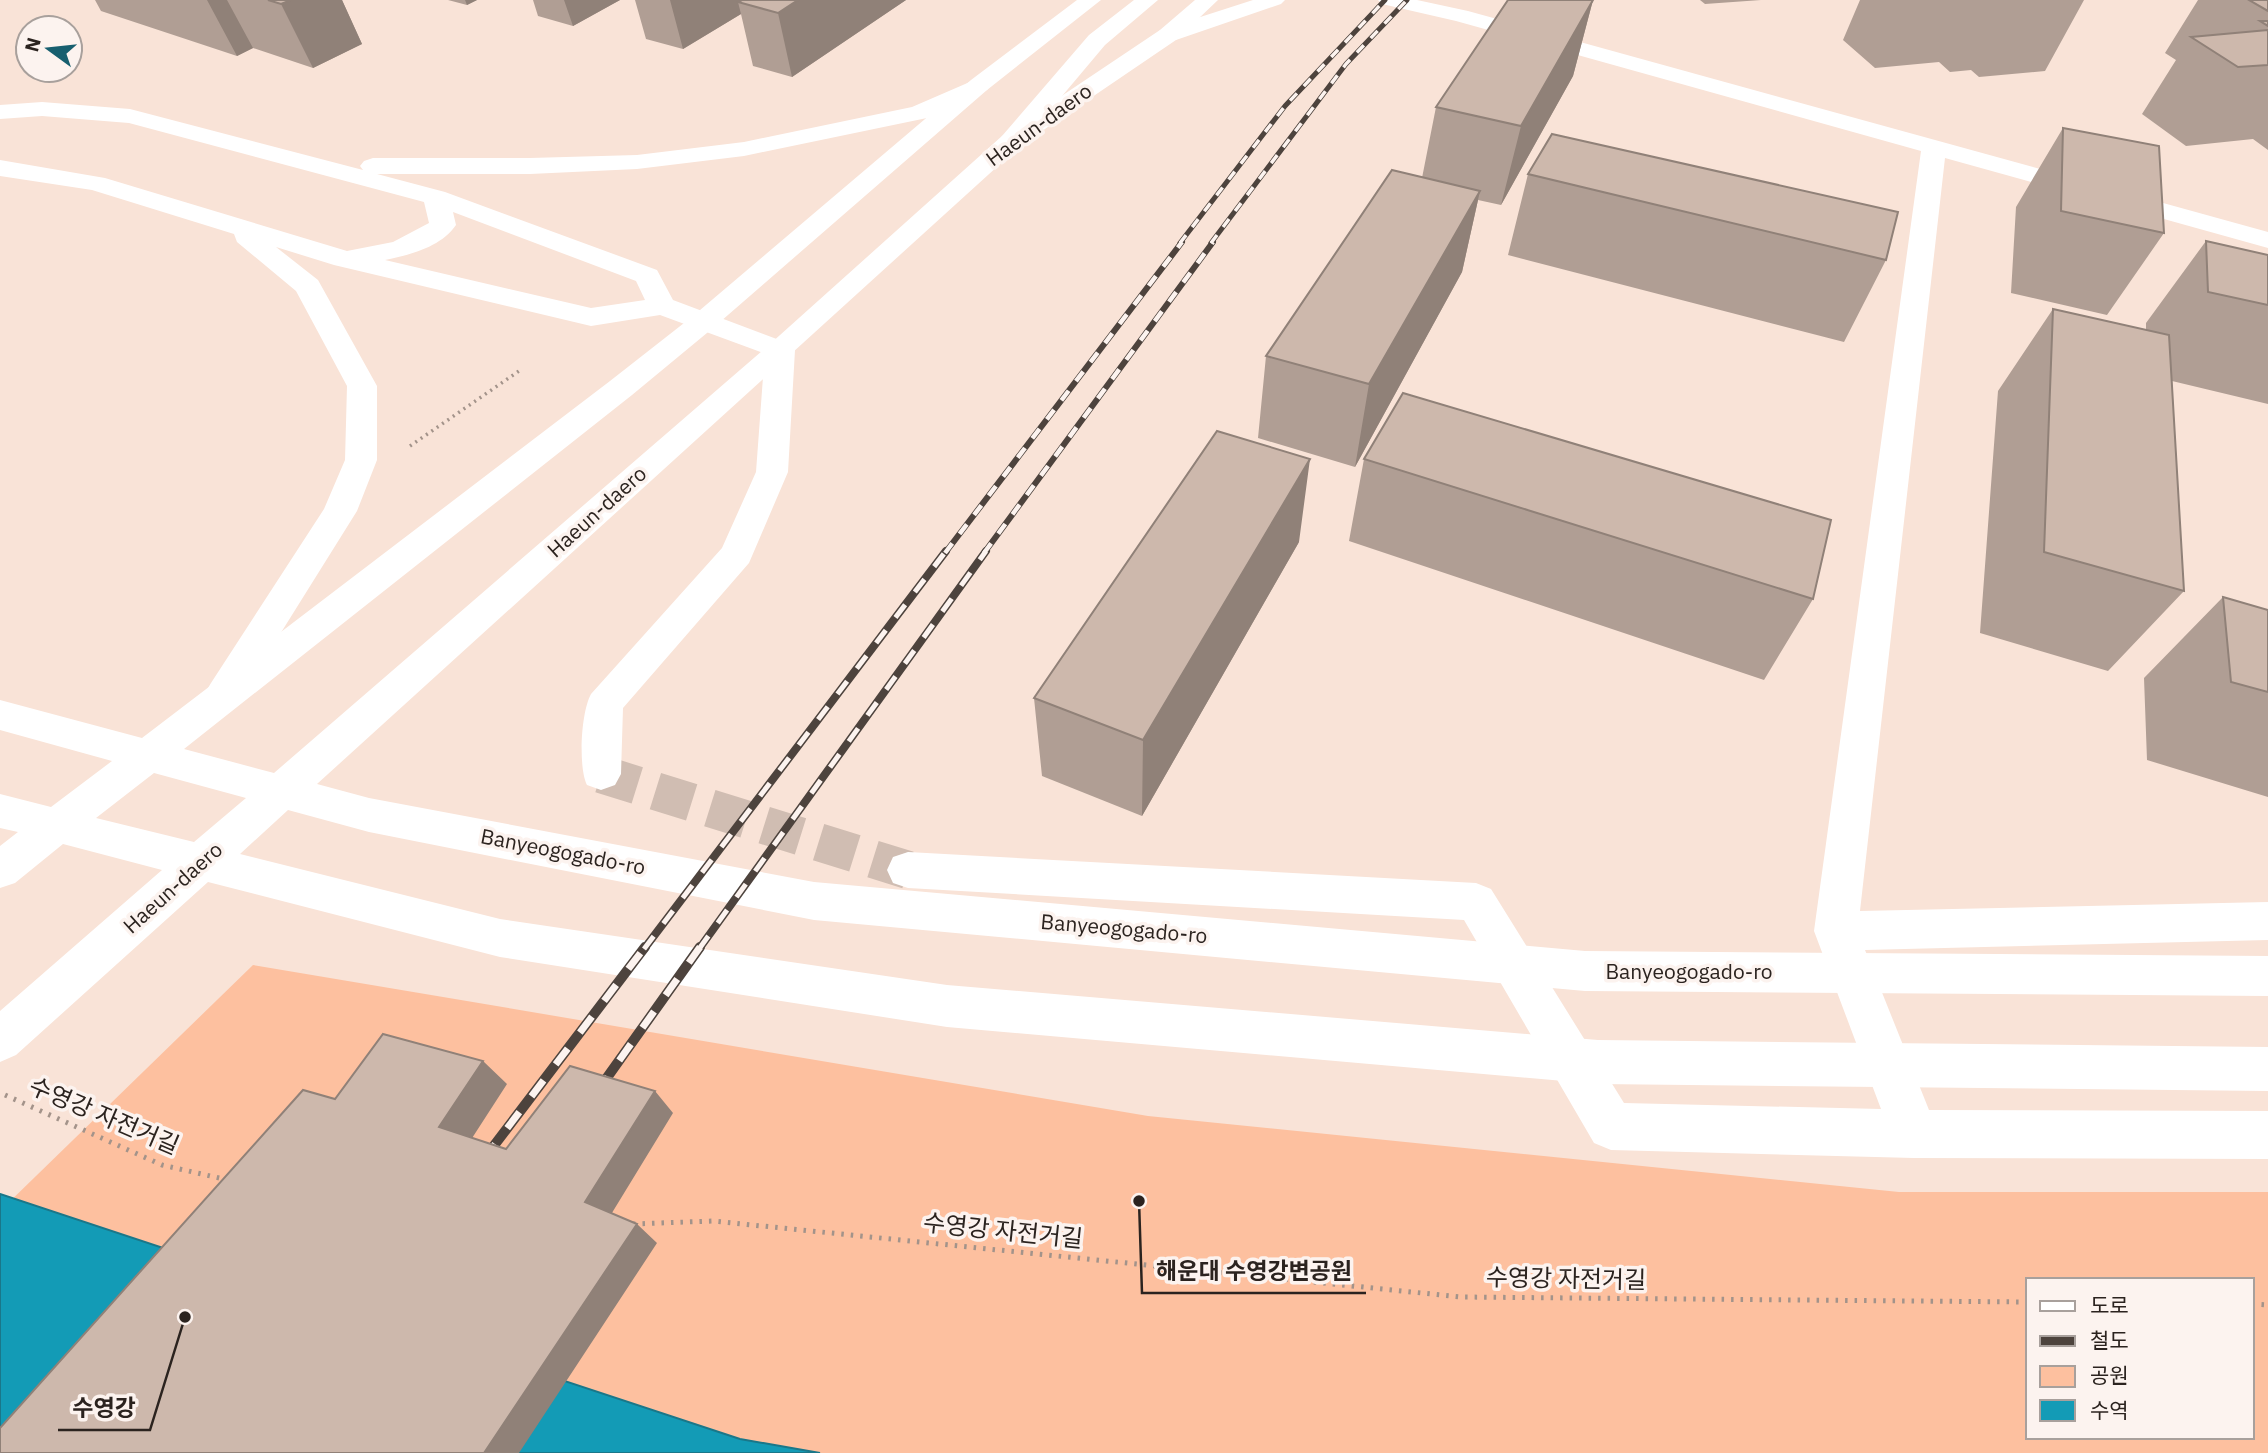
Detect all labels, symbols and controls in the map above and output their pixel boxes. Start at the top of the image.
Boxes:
north arrow [14,14,84,84]
text: N [19,35,46,54]
street label: Haeun-daero [980,76,1097,172]
street label: Haeun-daero [541,459,652,563]
street label: Banyeogogado-ro [478,821,648,881]
street label: Haeun-daero [117,835,228,939]
street label: Banyeogogado-ro [1040,907,1209,949]
street label: Banyeogogado-ro [1605,957,1773,985]
street label: 수영강 자전거길 [24,1069,184,1161]
street label: 수영강 자전거길 [922,1206,1084,1254]
callout: 해운대 수영강변공원 [1142,1249,1366,1293]
text: 해운대 수영강변공원 [1156,1255,1352,1285]
street label: 수영강 자전거길 [1486,1261,1646,1295]
legend [2026,1278,2254,1439]
text: 도로 [2090,1291,2129,1319]
text: 철도 [2090,1326,2129,1354]
text: 공원 [2090,1361,2129,1389]
callout: 수영강 [58,1386,150,1430]
text: 수영강 [72,1392,136,1422]
text: 수역 [2090,1396,2129,1424]

